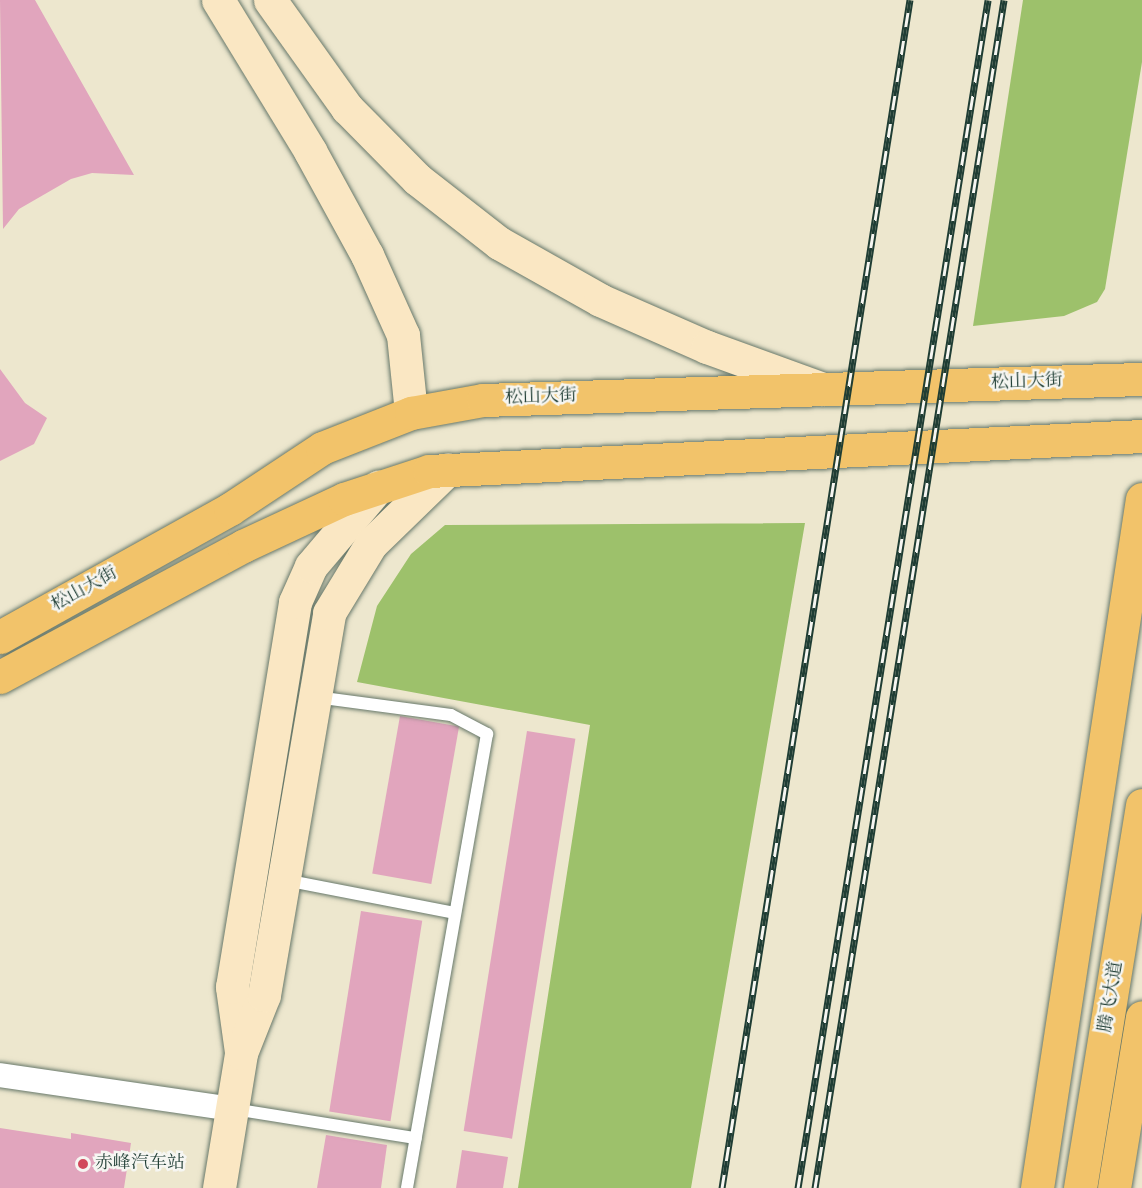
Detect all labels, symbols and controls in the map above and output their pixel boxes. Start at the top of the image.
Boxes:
street label: 松山大街 [991,371,1063,395]
street label: 松山大街 [505,386,577,410]
street label: 松山大街 [48,563,122,617]
street label: 腾飞大道 [1096,960,1128,1034]
place label: 赤峰汽车站 [95,1153,185,1175]
marker: 赤峰汽车站 [76,1157,90,1171]

